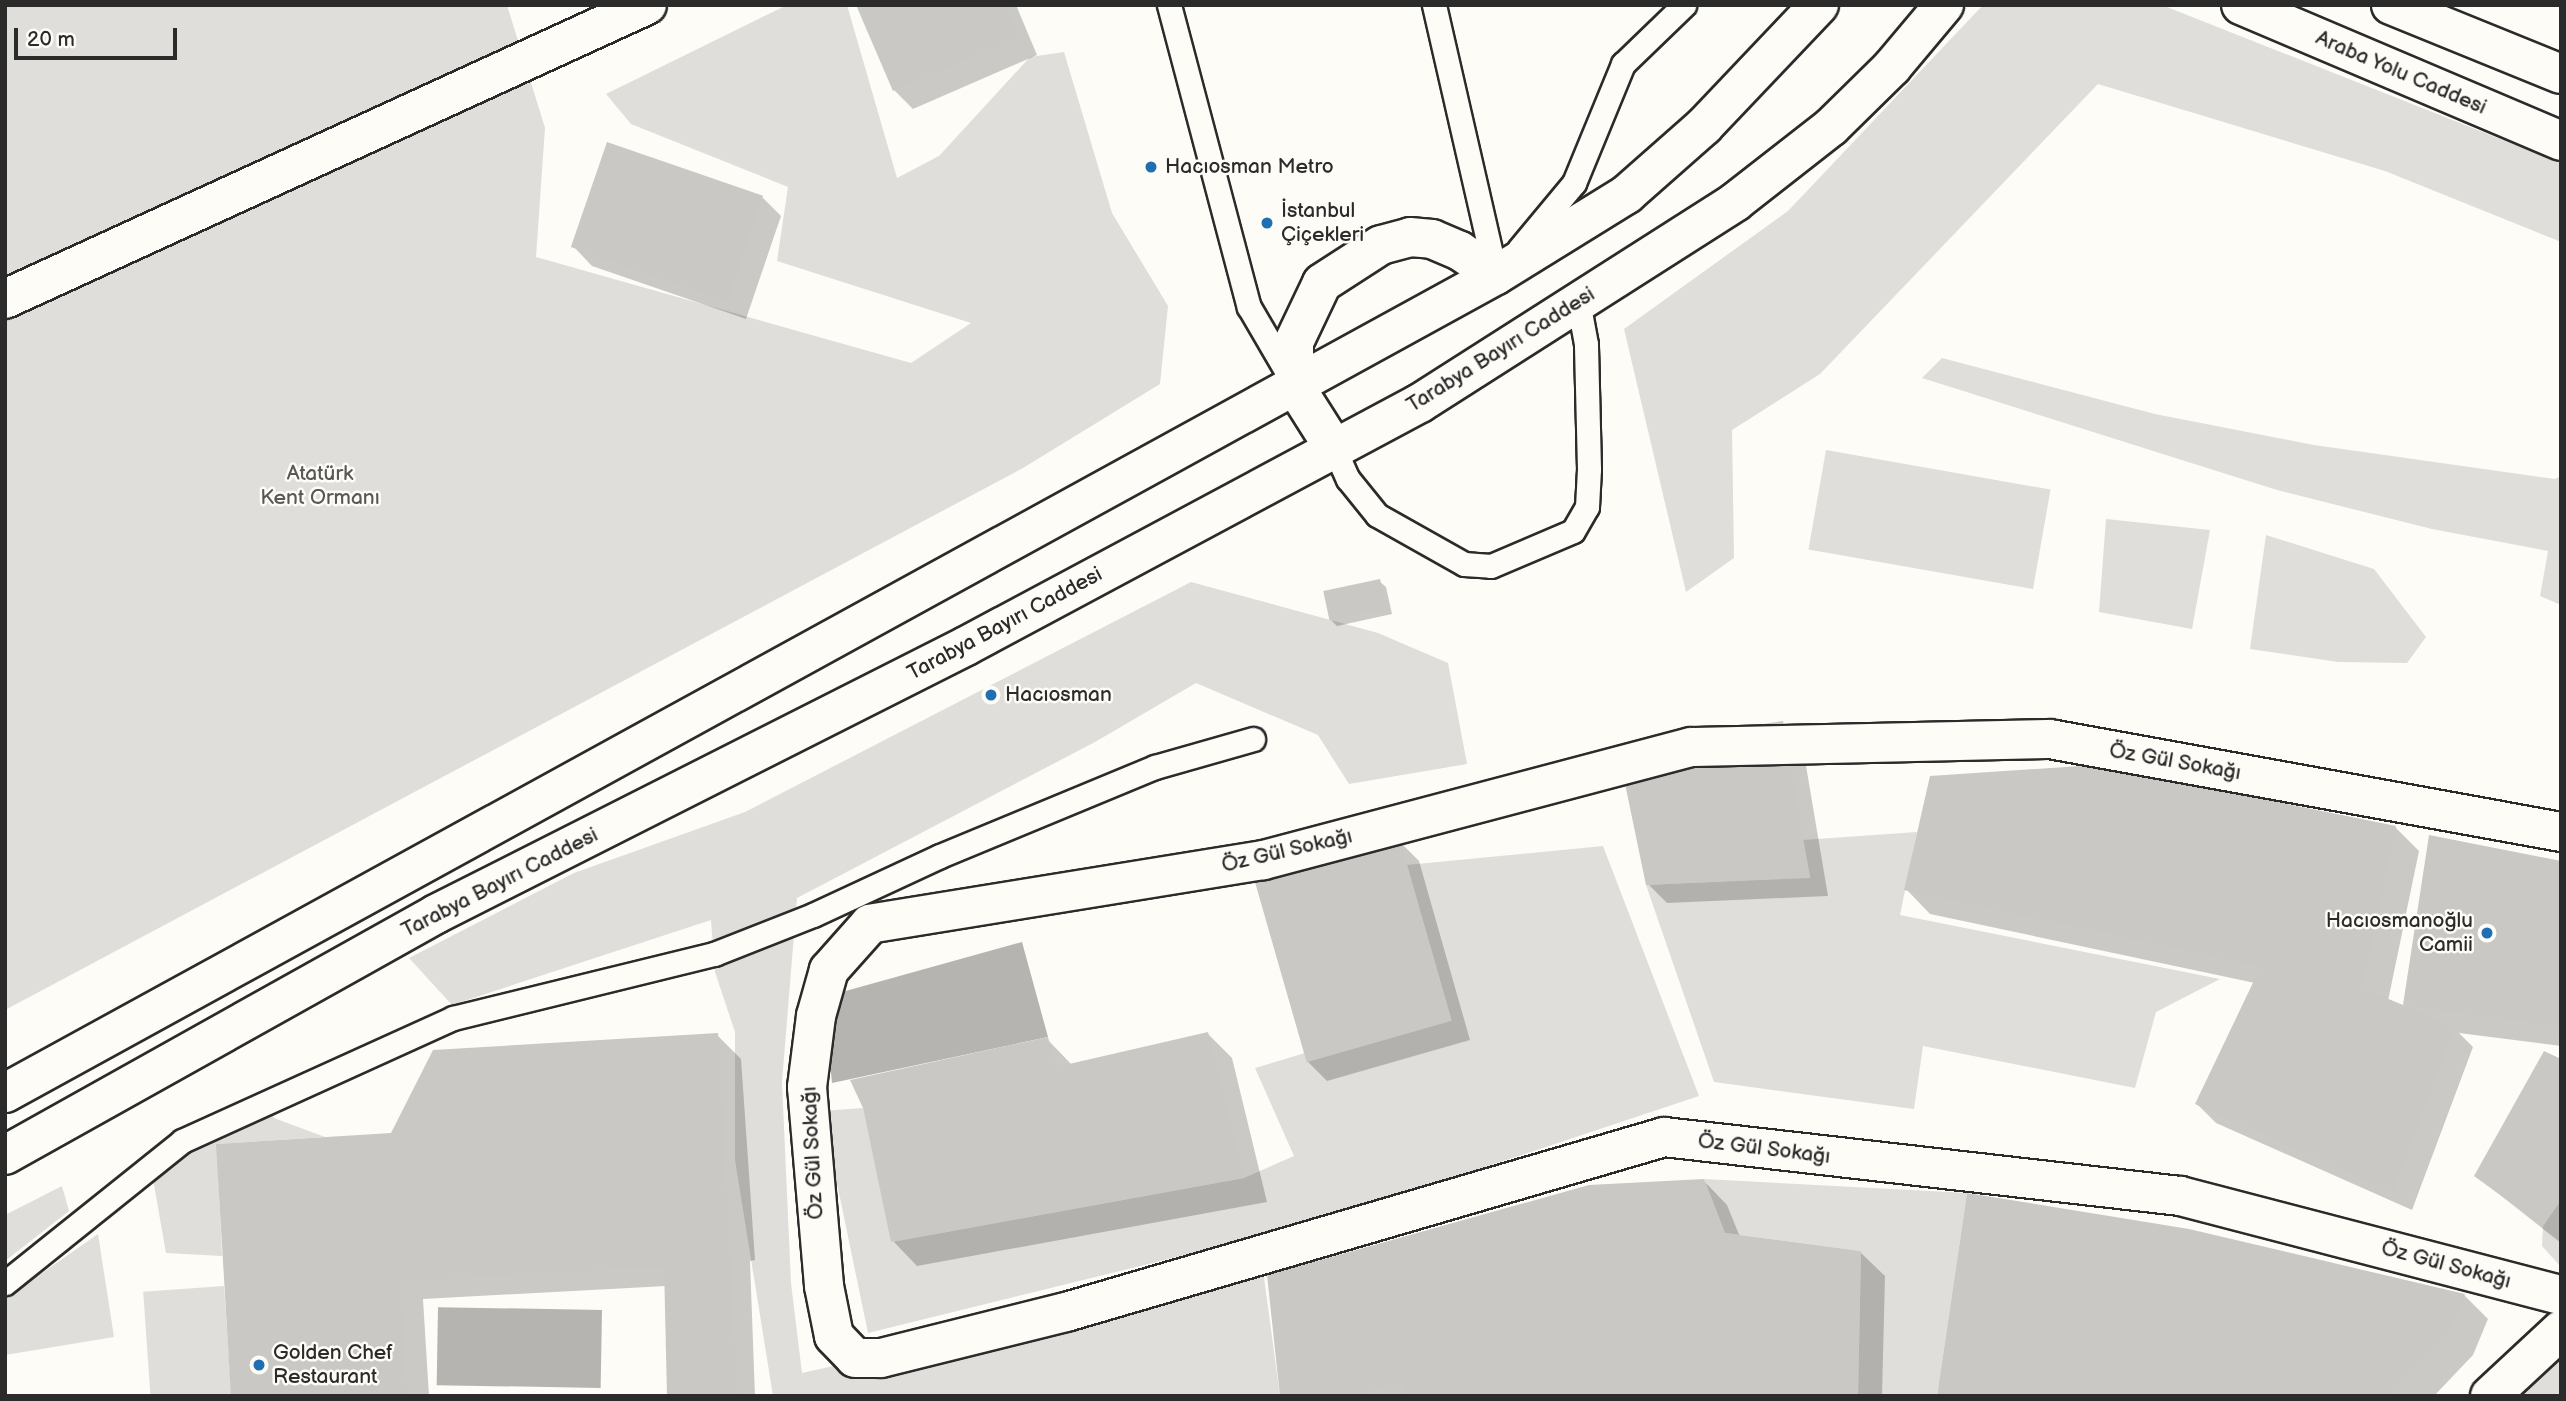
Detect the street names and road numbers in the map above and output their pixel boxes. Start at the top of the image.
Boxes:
street label: Araba Yolu Caddesi [2311,25,2491,121]
street label: Tarabya Bayırı Caddesi [1402,282,1600,418]
street label: Tarabya Bayırı Caddesi [903,562,1107,686]
street label: Öz Gül Sokağı [2107,738,2243,786]
street label: Tarabya Bayırı Caddesi [398,823,602,943]
street label: Öz Gül Sokağı [1219,824,1355,878]
street label: Öz Gül Sokağı [797,1086,829,1220]
street label: Öz Gül Sokağı [1696,1128,1832,1170]
street label: Öz Gül Sokağı [2378,1236,2514,1294]

